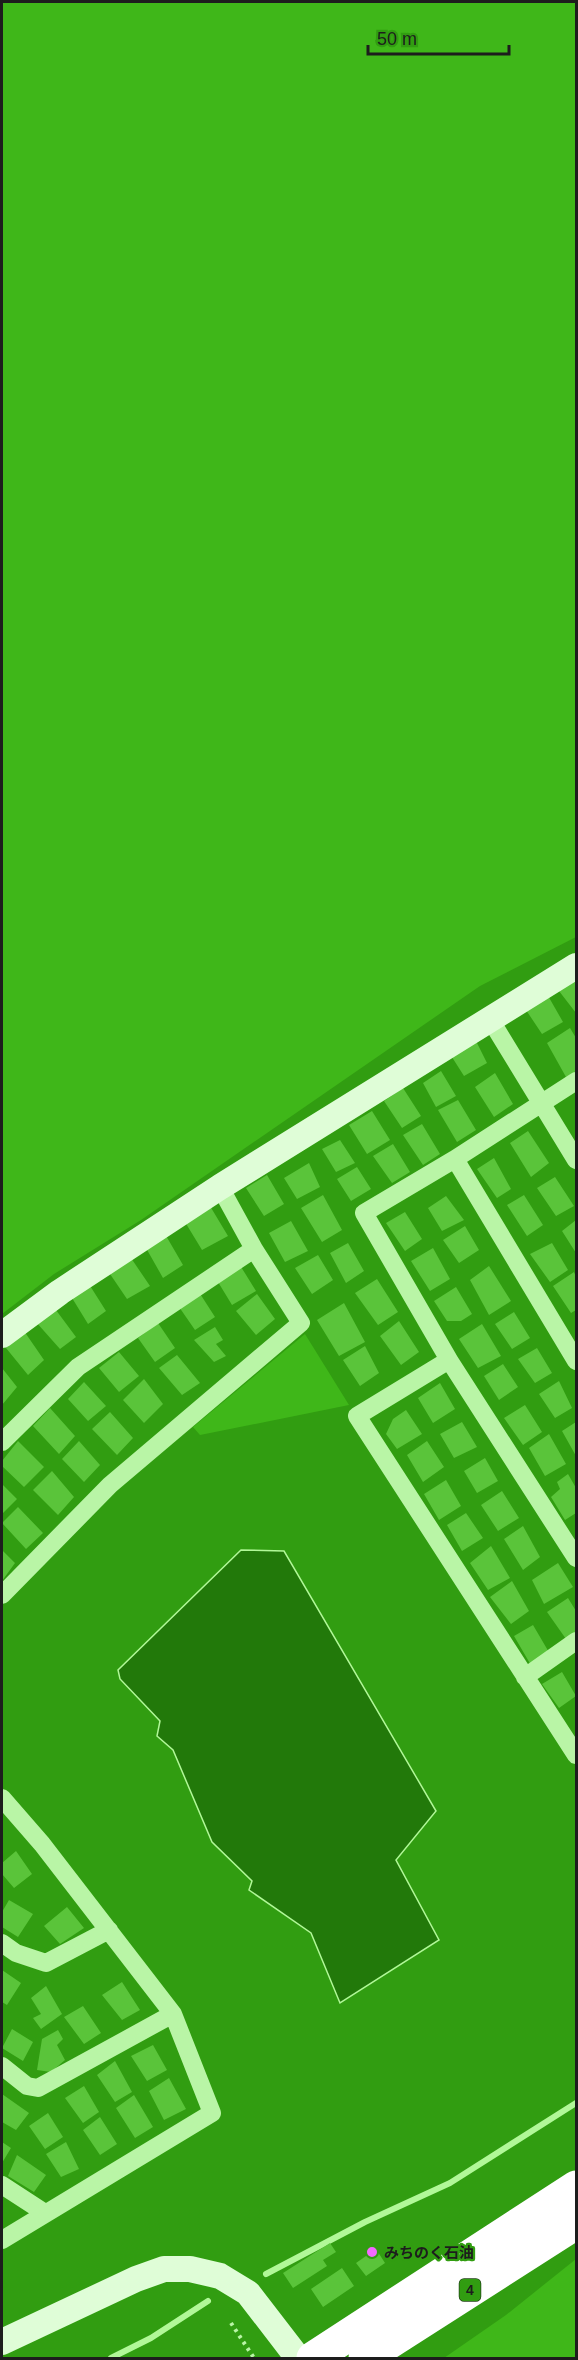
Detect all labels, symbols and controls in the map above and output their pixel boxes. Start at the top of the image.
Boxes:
scale bar [368,18,509,56]
text: 50 m [377,29,417,49]
place label: みちのく石油 [384,2244,474,2261]
marker: みちのく石油 [365,2245,379,2259]
road number: 4 [460,2279,480,2301]

